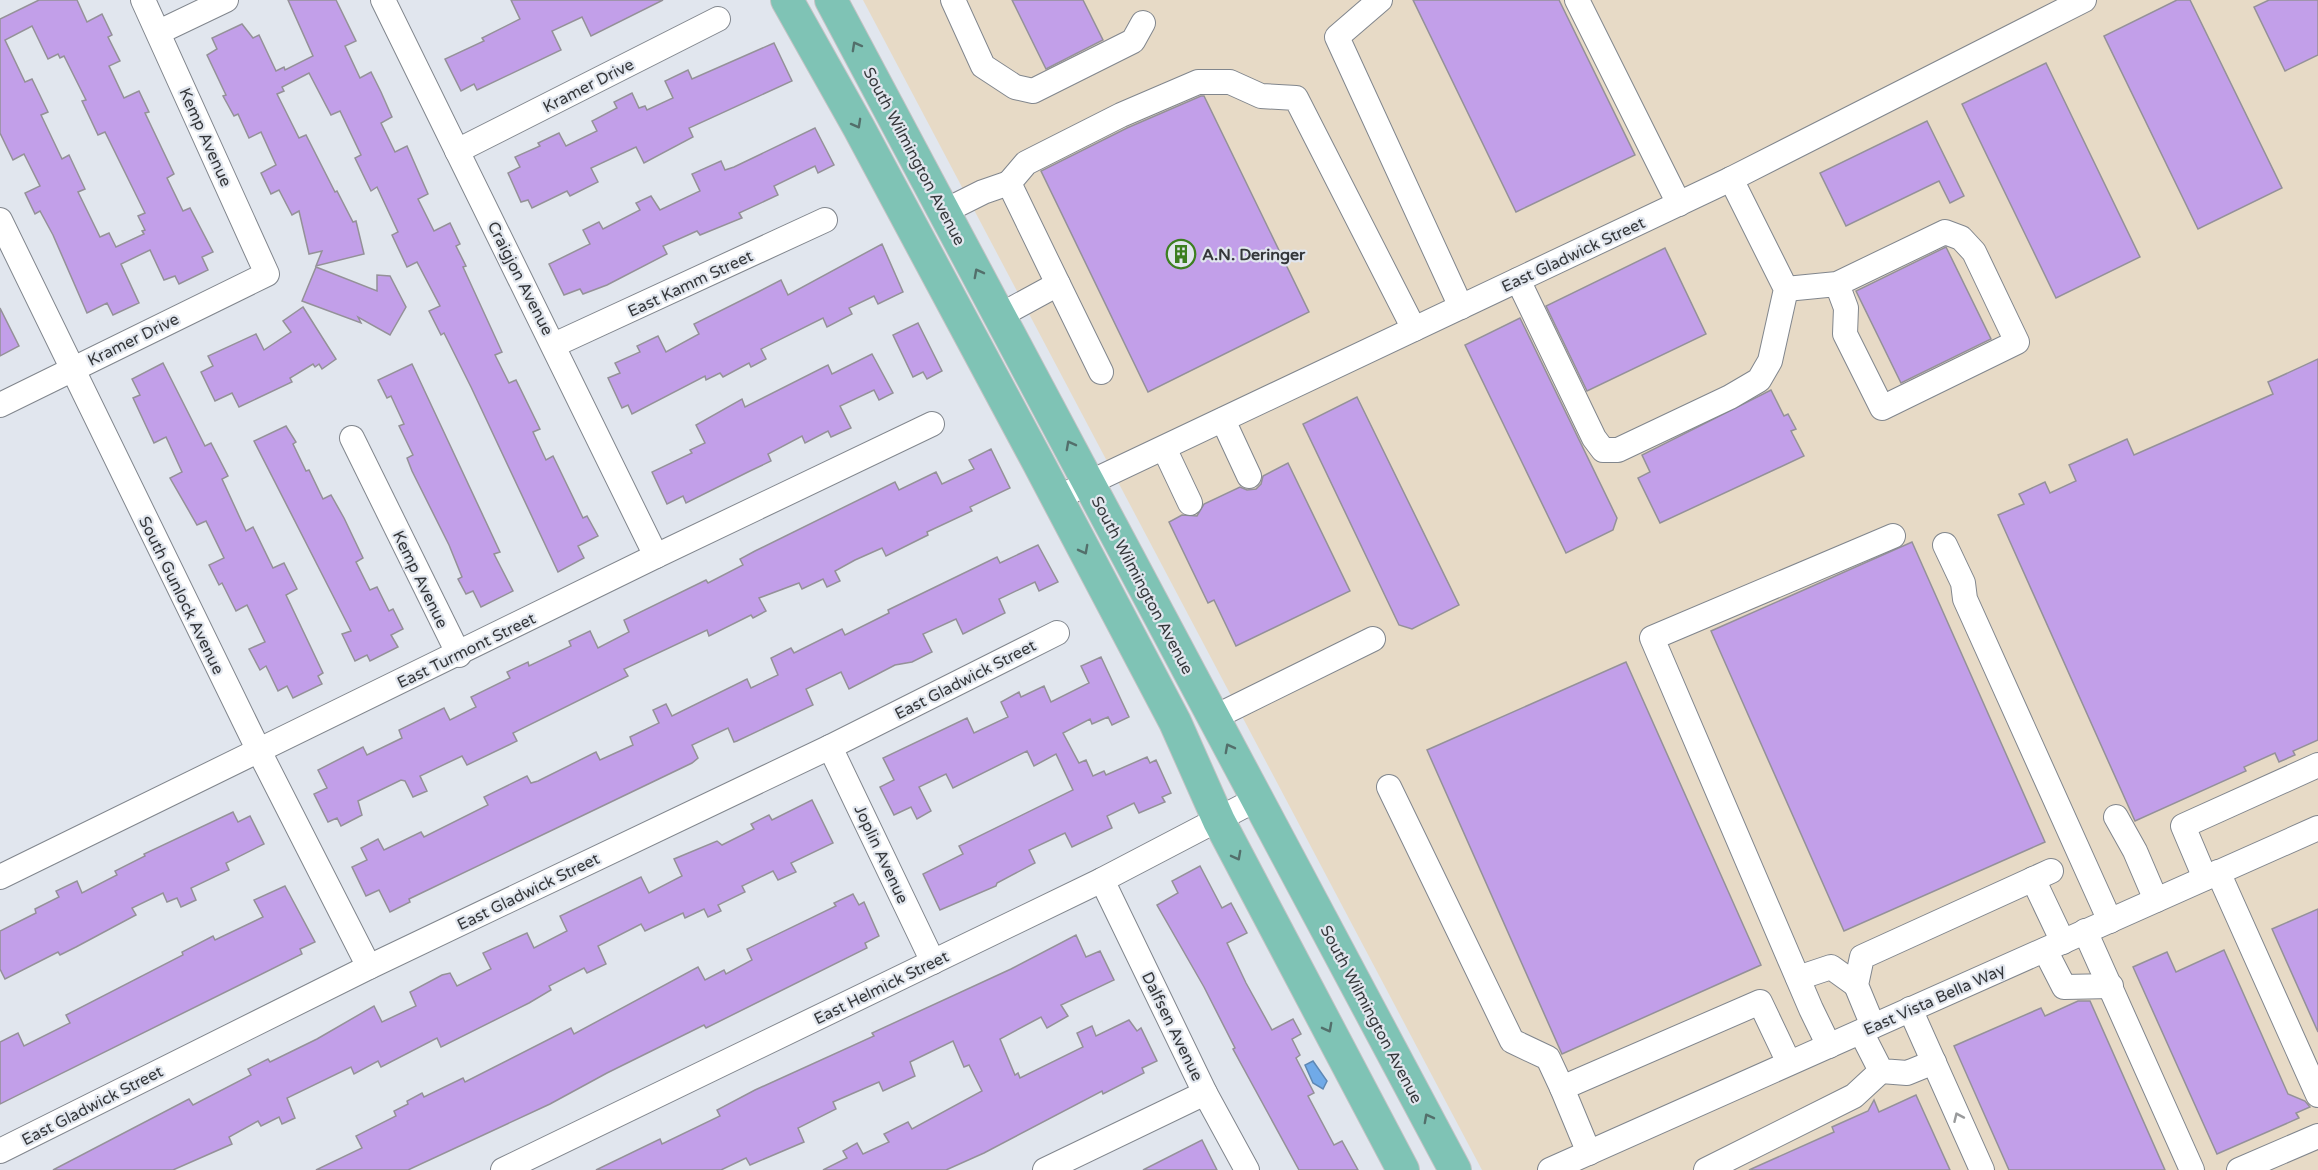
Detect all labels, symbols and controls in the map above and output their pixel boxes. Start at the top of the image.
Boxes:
one-way arrow [852,41,863,52]
street label: Kramer Drive [540,54,637,117]
street label: South Wilmington Avenue [859,64,970,249]
street label: Kemp Avenue [174,85,236,190]
one-way arrow [850,118,861,128]
street label: East Gladwick Street [1499,213,1648,297]
street label: Craigjon Avenue [483,218,557,339]
building icon: A.N. Deringer [1165,238,1197,270]
place label: A.N. Deringer [1202,245,1306,265]
street label: East Kamm Street [625,246,756,322]
one-way arrow [974,269,985,279]
street label: Kramer Drive [84,309,182,371]
one-way arrow [1066,441,1077,451]
street label: South Wilmington Avenue [1087,493,1198,678]
street label: South Gunlock Avenue [134,513,228,678]
street label: Kemp Avenue [388,527,452,631]
one-way arrow [1077,544,1088,554]
street label: East Turmont Street [394,609,539,693]
street label: East Gladwick Street [891,636,1039,724]
one-way arrow [1225,743,1236,754]
street label: Joplin Avenue [850,802,913,907]
street label: East Gladwick Street [454,849,603,935]
one-way arrow [1230,849,1241,860]
street label: South Wilmington Avenue [1316,922,1427,1107]
street label: East Helmick Street [811,947,952,1029]
street label: East Vista Bella Way [1860,960,2009,1040]
street label: Dalfsen Avenue [1137,969,1207,1084]
one-way arrow [1321,1022,1332,1032]
street label: East Gladwick Street [18,1062,166,1150]
one-way arrow [1953,1112,1965,1123]
one-way arrow [1424,1114,1435,1125]

